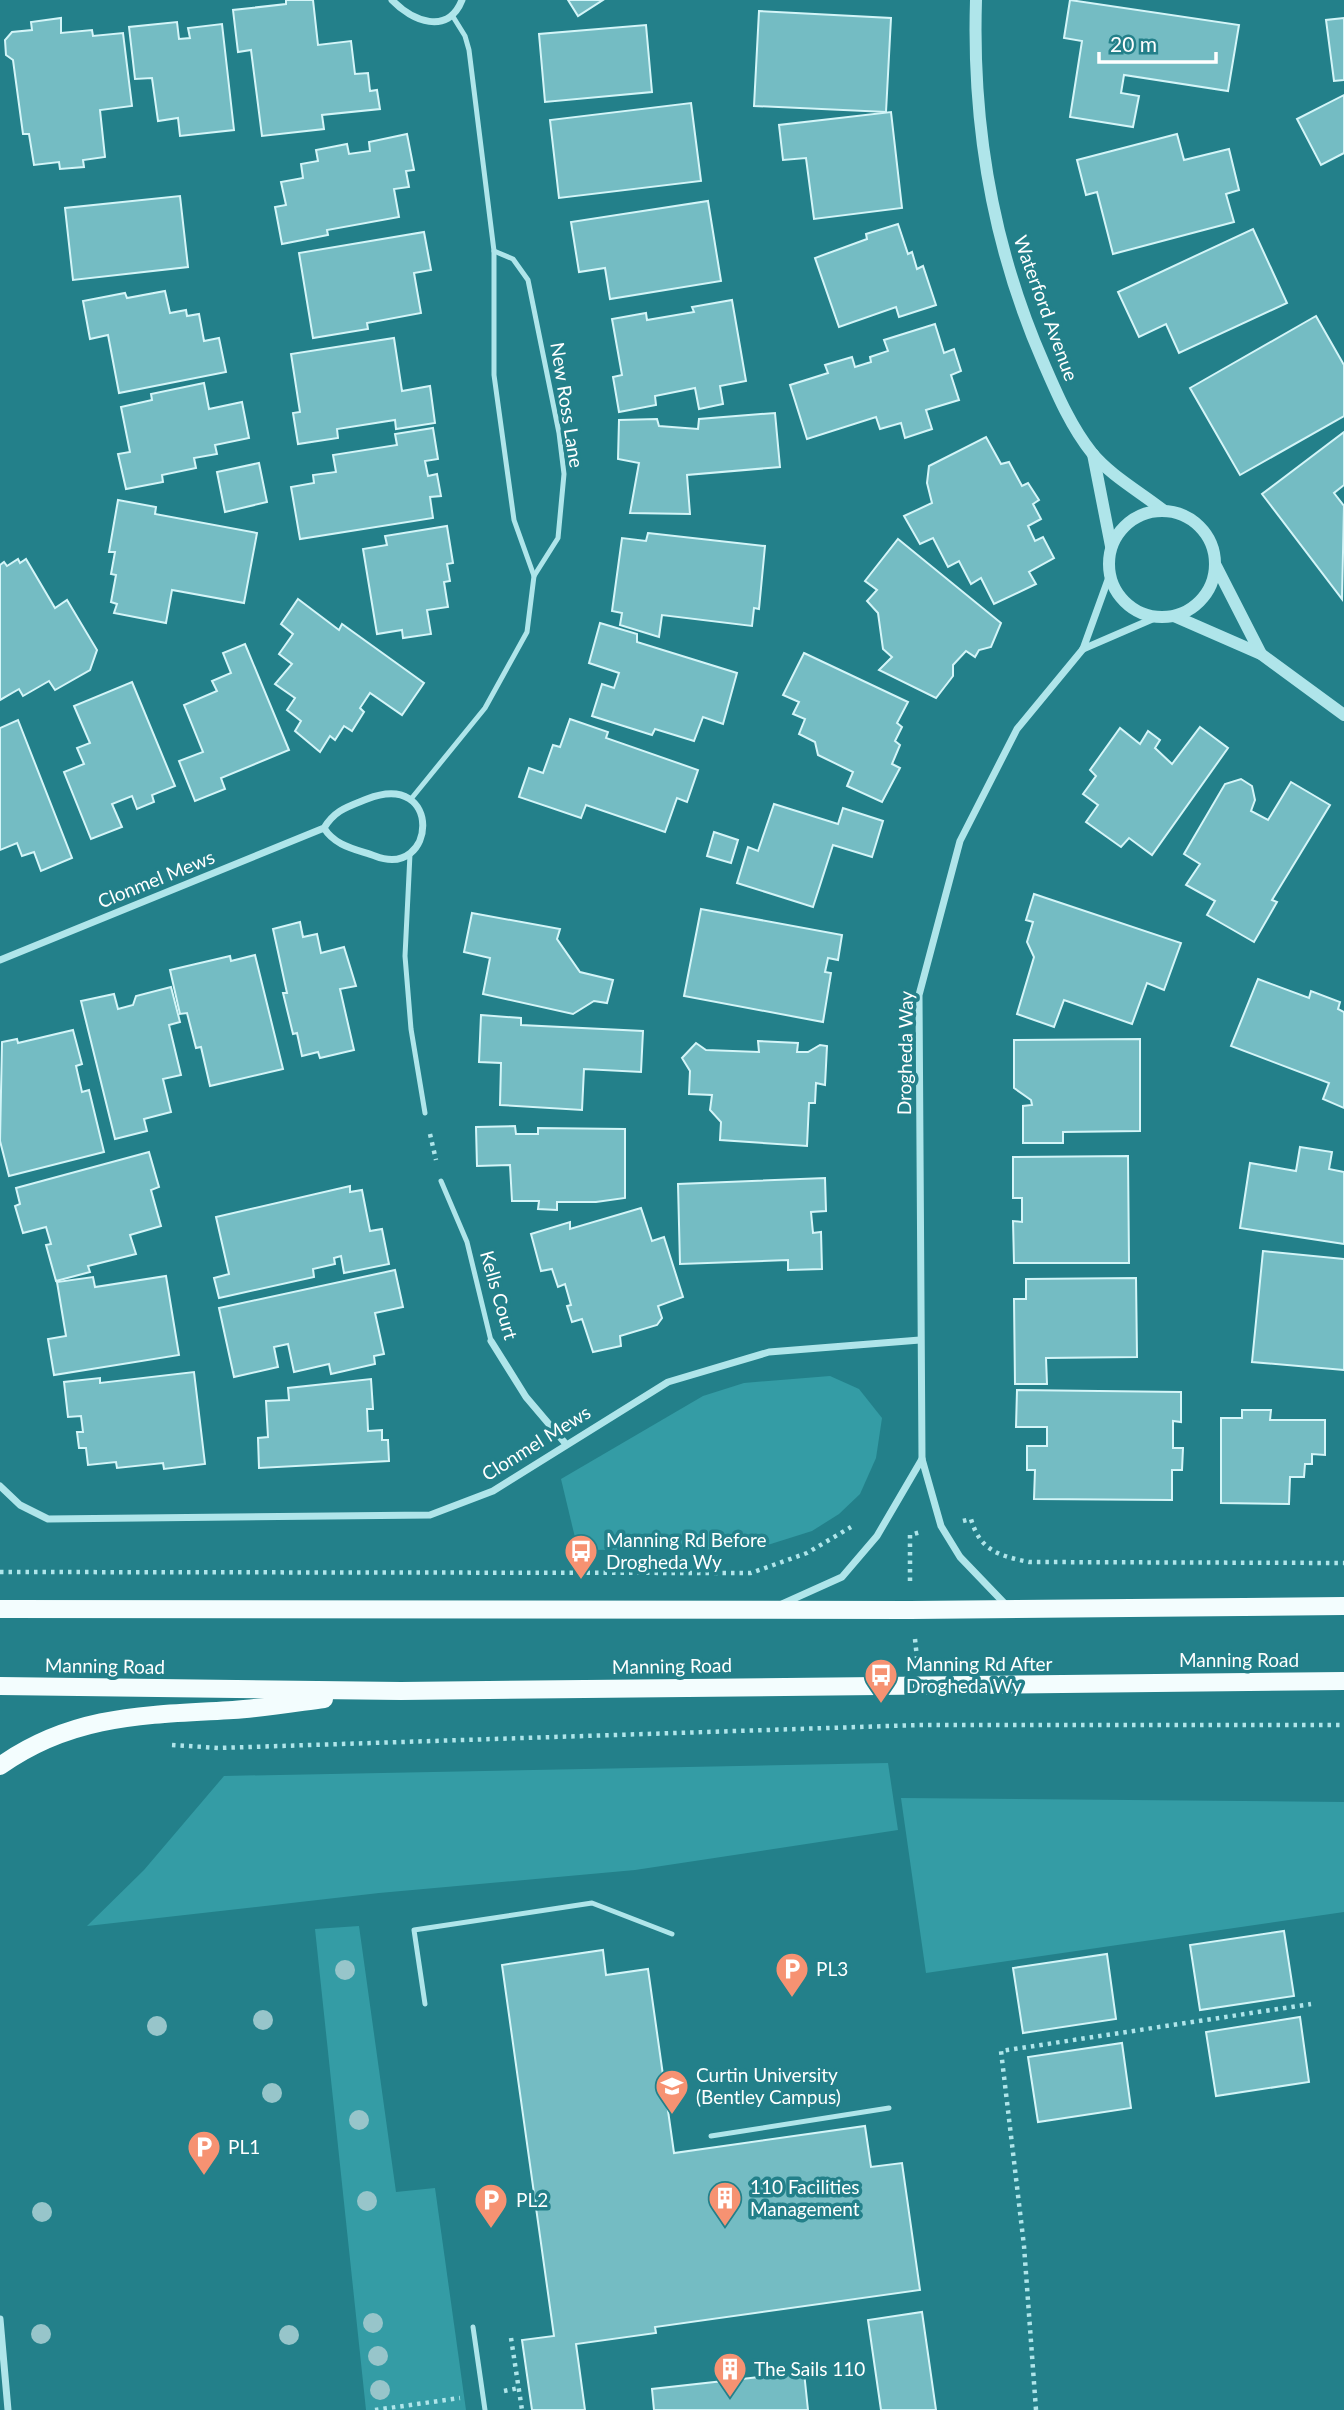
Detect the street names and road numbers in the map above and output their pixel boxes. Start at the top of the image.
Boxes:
street label: Waterford Avenue [1009,232,1083,384]
street label: New Ross Lane [546,341,589,469]
street label: Clonmel Mews [94,845,218,912]
street label: Drogheda Way [892,990,917,1115]
street label: Kells Court [476,1248,523,1342]
street label: Clonmel Mews [477,1400,594,1485]
street label: Manning Road [1179,1648,1299,1671]
street label: Manning Road [45,1653,165,1678]
street label: Manning Road [612,1653,732,1678]

